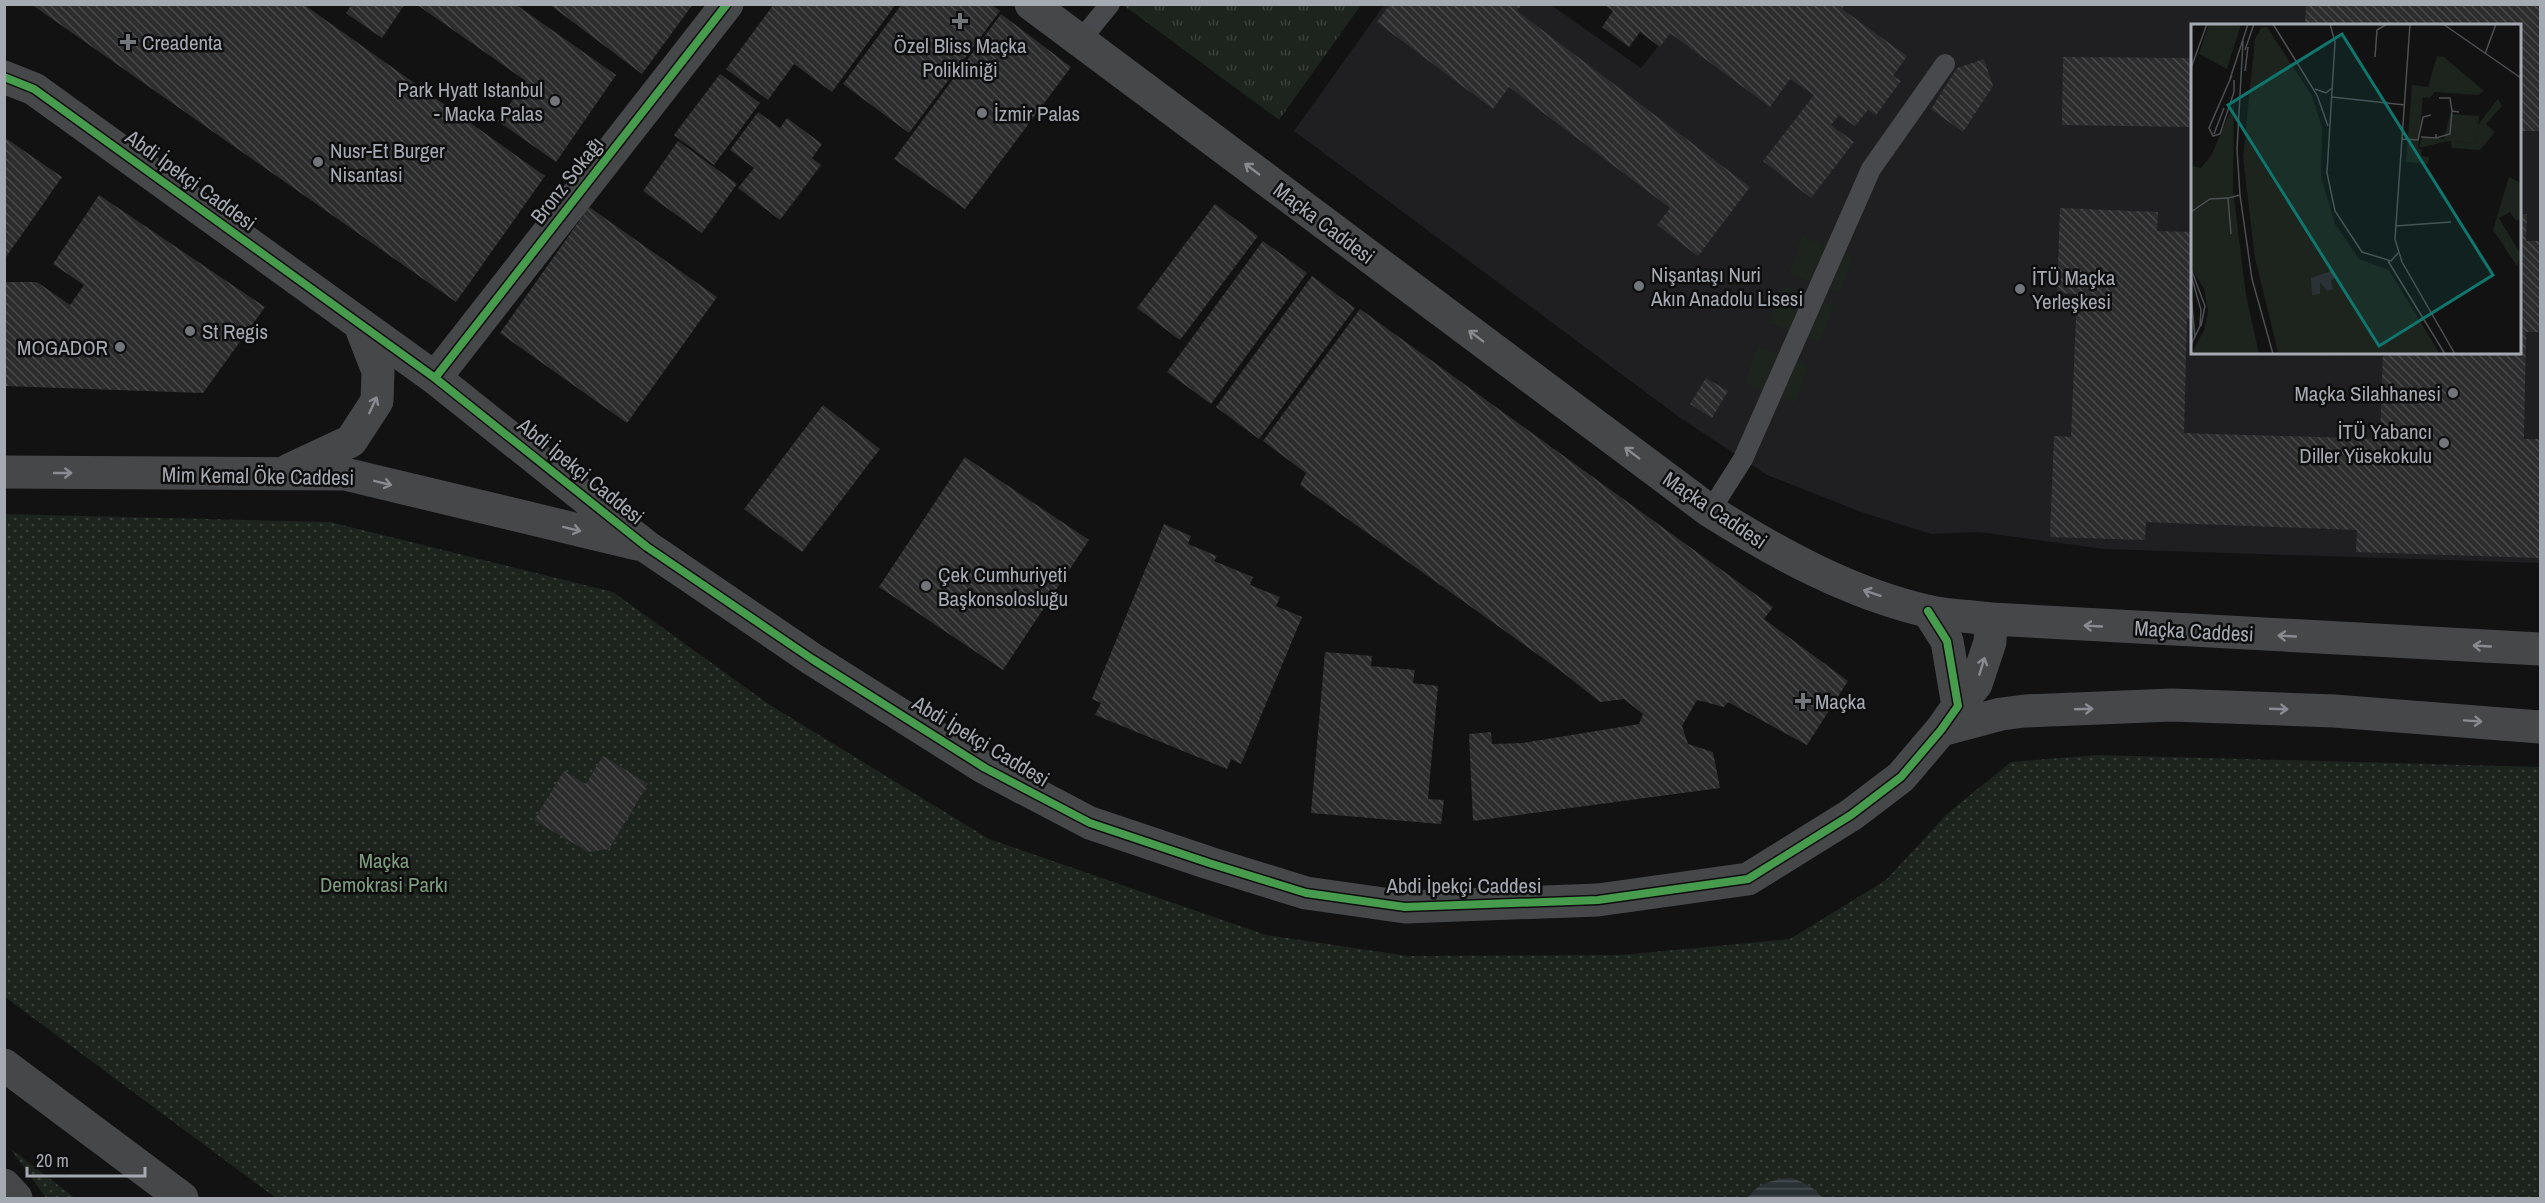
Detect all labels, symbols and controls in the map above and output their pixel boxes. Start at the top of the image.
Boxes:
marker: Özel Bliss Maçka Polikliniği [951,12,969,30]
inset map [2191,24,2521,354]
place label: Creadenta [142,28,223,57]
place label: Özel Bliss Maçka Polikliniği [893,31,1027,84]
marker: Creadenta [119,33,137,51]
place label: Park Hyatt Istanbul - Macka Palas [398,75,543,128]
marker: Park Hyatt Istanbul - Macka Palas [548,94,562,108]
place label: İzmir Palas [994,99,1080,128]
marker: İzmir Palas [975,106,989,120]
street label: Abdi İpekçi Caddesi [119,122,262,237]
street label: Bronz Sokağı [524,130,610,230]
place label: Nusr-Et Burger Nisantasi [330,136,445,189]
marker: Nusr-Et Burger Nisantasi [311,155,325,169]
one-way arrow [1245,163,1261,176]
street label: Maçka Caddesi [1267,175,1381,271]
place label: Nişantaşı Nuri Akın Anadolu Lisesi [1650,260,1803,313]
place label: İTÜ Maçka Yerleşkesi [2032,263,2116,316]
marker: Nişantaşı Nuri Akın Anadolu Lisesi [1632,279,1646,293]
marker: İTÜ Maçka Yerleşkesi [2013,282,2027,296]
place label: St Regis [202,317,268,346]
marker: St Regis [183,324,197,338]
one-way arrow [1468,330,1484,343]
place label: MOGADOR [17,333,108,362]
marker: MOGADOR [113,340,127,354]
place label: Maçka Silahhanesi [2295,379,2441,408]
marker: Maçka Silahhanesi [2446,386,2460,400]
one-way arrow [367,396,379,414]
street label: Abdi İpekçi Caddesi [511,410,650,531]
place label: İTÜ Yabancı Diller Yüsekokulu [2299,417,2432,470]
marker: İTÜ Yabancı Diller Yüsekokulu [2437,436,2451,450]
one-way arrow [1625,446,1641,459]
street label: Mim Kemal Öke Caddesi [162,460,354,492]
street label: Maçka Caddesi [1657,465,1773,555]
one-way arrow [52,467,72,478]
one-way arrow [373,477,392,489]
one-way arrow [563,523,582,535]
place label: Çek Cumhuriyeti Başkonsolosluğu [938,560,1068,613]
marker: Çek Cumhuriyeti Başkonsolosluğu [919,579,933,593]
one-way arrow [1863,586,1882,597]
street label: Maçka Caddesi [2134,613,2254,649]
one-way arrow [2083,620,2103,631]
one-way arrow [2278,630,2298,641]
one-way arrow [2473,640,2493,651]
one-way arrow [1977,657,1988,676]
place label: Maçka [1815,687,1866,716]
street label: Abdi İpekçi Caddesi [906,688,1055,793]
marker: Maçka [1796,694,1810,708]
one-way arrow [2073,703,2093,714]
one-way arrow [2268,703,2288,715]
one-way arrow [2463,716,2483,727]
park label: Maçka Demokrasi Parkı [320,846,448,899]
street label: Abdi İpekçi Caddesi [1385,871,1542,900]
scale bar [27,1140,146,1178]
text: 20 m [36,1148,69,1173]

